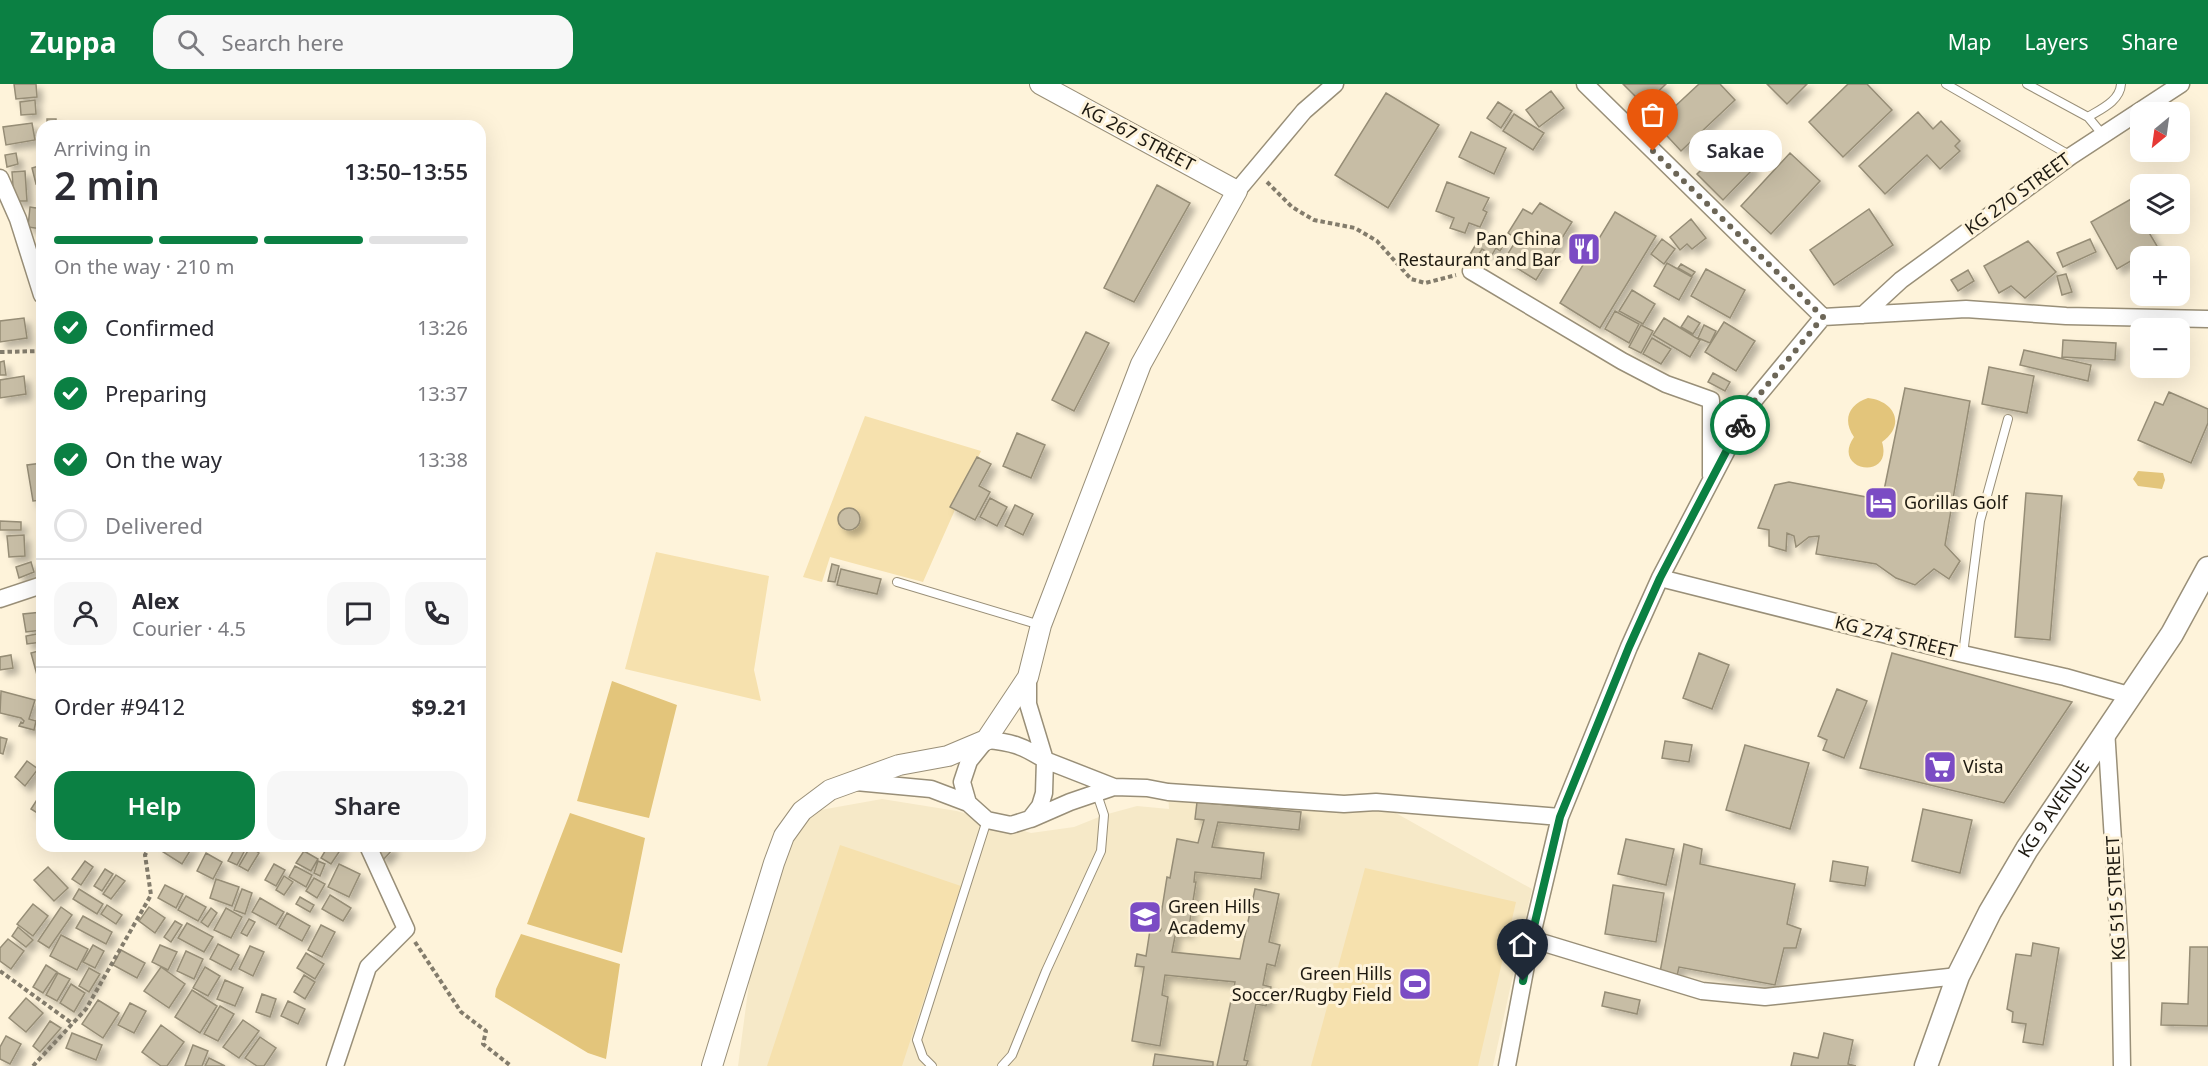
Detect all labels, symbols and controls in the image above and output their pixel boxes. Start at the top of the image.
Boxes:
search box [153,15,573,69]
text: Zuppa [30,23,117,61]
icon: search [174,26,207,59]
text: Search here [222,27,344,57]
text: Map [1948,28,1992,56]
text: Layers [2025,28,2089,56]
text: Share [2122,28,2178,56]
pin [1627,89,1678,151]
street label: KG 267 STREET [1078,96,1199,176]
icon: bag [1636,98,1669,131]
north arrow [2130,102,2190,162]
map controls [2130,102,2190,378]
callout: Sakae [1689,130,1782,172]
text: Arriving in [54,135,151,162]
text: Sakae [1707,137,1764,164]
street label: KG 270 STREET [1960,147,2075,240]
text: 13:50–13:55 [344,156,468,186]
text: 2 min [54,158,160,211]
button: layers [2130,174,2190,234]
place label: Pan China Restaurant and Bar [1398,226,1562,271]
restaurant icon: Pan China Restaurant and Bar [1566,231,1602,267]
button: + [2130,246,2190,306]
text: On the way · 210 m [54,253,234,280]
icon: check [54,311,87,344]
text: Confirmed [105,312,215,342]
text: 13:26 [417,314,468,341]
button: − [2130,318,2190,378]
icon: check [54,377,87,410]
text: Preparing [105,378,207,408]
text: 13:37 [417,380,468,407]
courier [1710,395,1770,455]
icon: bike [1724,409,1757,442]
icon: check [54,443,87,476]
text: On the way [105,444,222,474]
text: 13:38 [417,446,468,473]
hotel icon: Gorillas Golf [1863,485,1899,521]
place label: Gorillas Golf [1904,490,2008,514]
text: Delivered [105,510,203,540]
button: person [54,582,117,645]
button: chat [327,582,390,645]
button: phone [405,582,468,645]
text: Alex [132,585,179,615]
street label: KG 274 STREET [1833,609,1960,663]
text: Courier · 4.5 [132,615,246,642]
text: Order #9412 [54,691,185,721]
text: $9.21 [411,691,468,721]
supermarket icon: Vista [1922,749,1958,785]
place label: Vista [1963,754,2004,778]
street label: KG 9 AVENUE [2012,756,2094,862]
button: Help [54,771,255,840]
button: Share [267,771,468,840]
street label: KG 515 STREET [2100,835,2130,961]
place label: Green Hills Academy [1168,894,1260,939]
school or university icon: Green Hills Academy [1127,899,1163,935]
pin [1497,919,1548,981]
icon: home [1506,928,1539,961]
place label: Green Hills Soccer/Rugby Field [1232,961,1392,1006]
sports icon: Green Hills Soccer/Rugby Field [1397,966,1433,1002]

